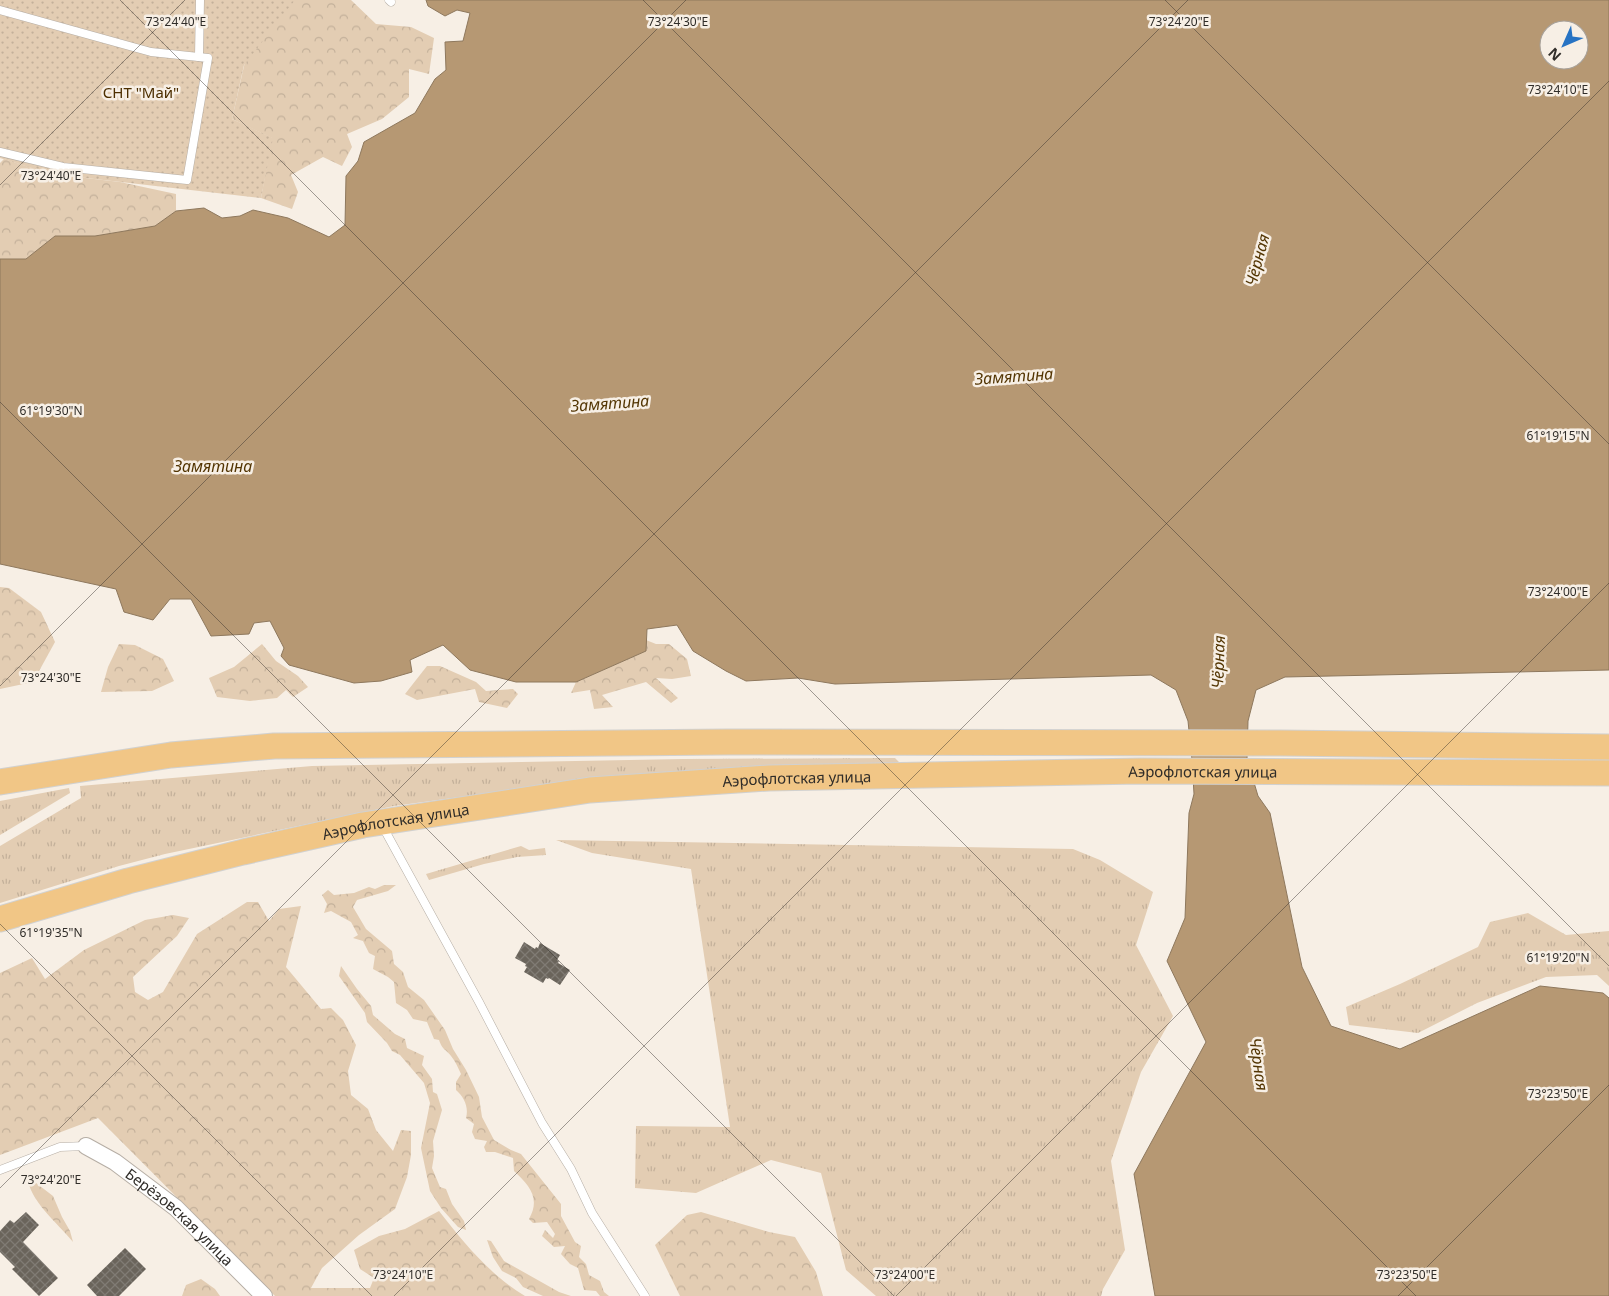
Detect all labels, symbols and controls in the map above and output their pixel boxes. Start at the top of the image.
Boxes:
text: 73°24'40"E [146,13,206,30]
text: 73°24'30"E [648,13,708,30]
text: 73°24'20"E [1149,13,1209,30]
north arrow [1539,20,1589,70]
text: N [1544,44,1565,65]
text: 73°24'10"E [1528,81,1588,98]
park label: СНТ "Май" [103,82,179,102]
text: 73°24'40"E [21,167,81,184]
water label: Чёрная [1239,231,1275,289]
water label: Замятина [973,362,1054,390]
water label: Замятина [569,389,650,417]
text: 61°19'30"N [19,402,83,419]
text: 61°19'15"N [1526,427,1590,444]
water label: Замятина [173,455,252,477]
text: 73°24'00"E [1528,583,1588,600]
water label: Чёрная [1206,635,1230,689]
text: 73°24'30"E [21,669,81,686]
street label: Аэрофлотская улица [1128,761,1277,782]
street label: Аэрофлотская улица [722,766,871,791]
street label: Аэрофлотская улица [320,799,471,844]
text: 61°19'35"N [19,924,83,941]
text: 61°19'20"N [1526,949,1590,966]
water label: Чёрная [1244,1036,1274,1092]
text: 73°23'50"E [1528,1085,1588,1102]
street label: Берёзовская улица [122,1164,238,1270]
text: 73°24'20"E [21,1171,81,1188]
text: 73°24'10"E [373,1266,433,1283]
text: 73°24'00"E [875,1266,935,1283]
text: 73°23'50"E [1377,1266,1437,1283]

